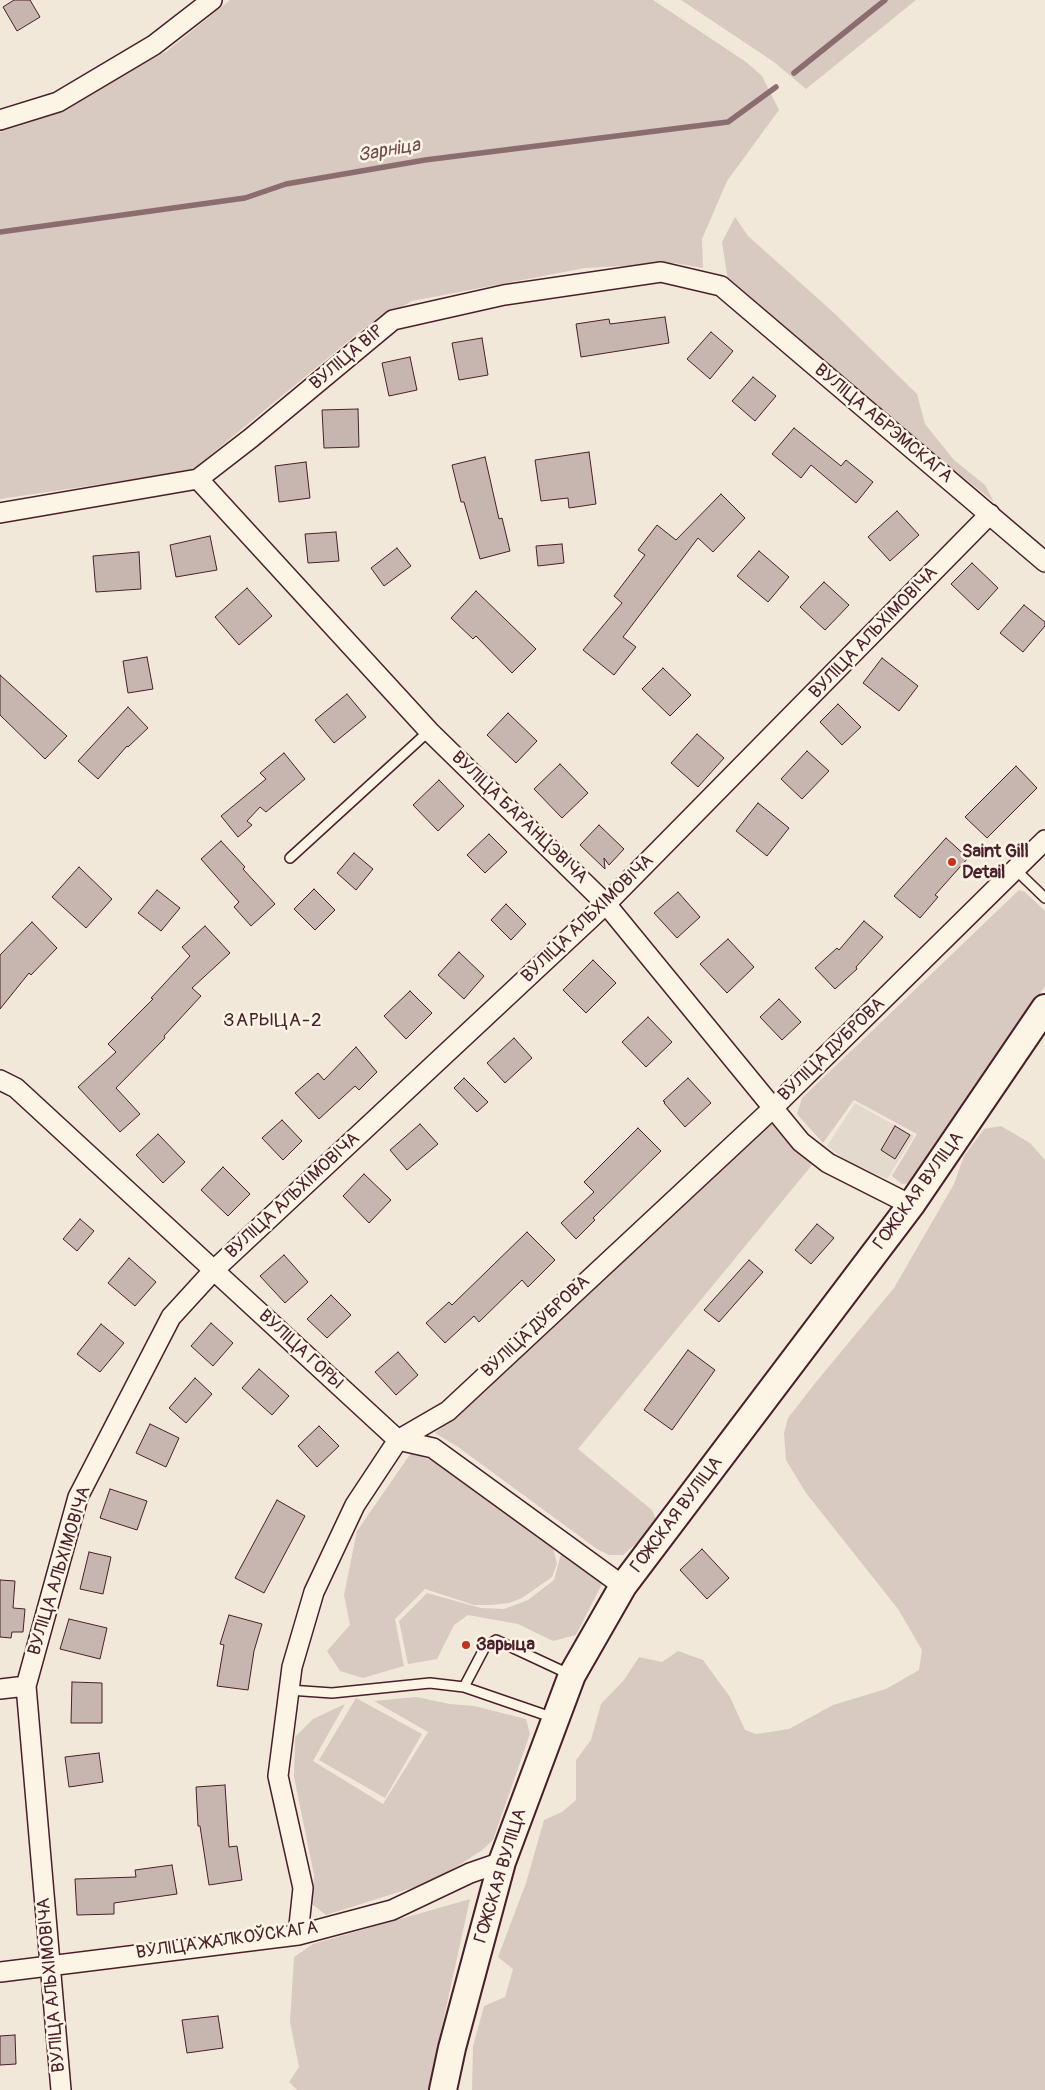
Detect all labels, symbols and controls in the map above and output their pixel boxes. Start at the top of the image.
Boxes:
water label: Зарніца [356,134,422,168]
street label: ВУЛІЦА ВІР [306,321,388,395]
street label: ВУЛІЦА АБРЭМСКАГА [809,360,957,488]
street label: ВУЛІЦА АЛЬХІМОВІЧА [805,562,943,704]
street label: ВУЛІЦА БАРАНЦЭВІЧА [446,747,592,889]
place label: Saint Gill Detail [962,841,1029,884]
street label: ВУЛІЦА АЛЬХІМОВІЧА [517,850,659,988]
marker: Saint Gill Detail [946,856,958,868]
street label: ВУЛІЦА ДУБРОВА [774,994,890,1106]
district label: ЗАРЫЦА-2 [222,1010,324,1032]
street label: ВУЛІЦА АЛЬХІМОВІЧА [221,1128,365,1264]
street label: ГОЖСКАЯ ВУЛІЦА [869,1128,969,1254]
street label: ВУЛІЦА ДУБРОВА [477,1271,595,1383]
street label: ВУЛІЦА ГОРЫ [253,1306,347,1394]
street label: ГОЖСКАЯ ВУЛІЦА [626,1453,728,1577]
street label: ВУЛІЦА АЛЬХІМОВІЧА [24,1484,96,1658]
place label: Зарыца [476,1634,535,1656]
marker: Зарыца [460,1639,472,1651]
street label: ГОЖСКАЯ ВУЛІЦА [470,1806,532,1946]
street label: ВУЛІЦА АЛЬХІМОВІЧА [34,1897,70,2073]
street label: ВУЛІЦА ЖАЛКОЎСКАГА [135,1918,319,1964]

